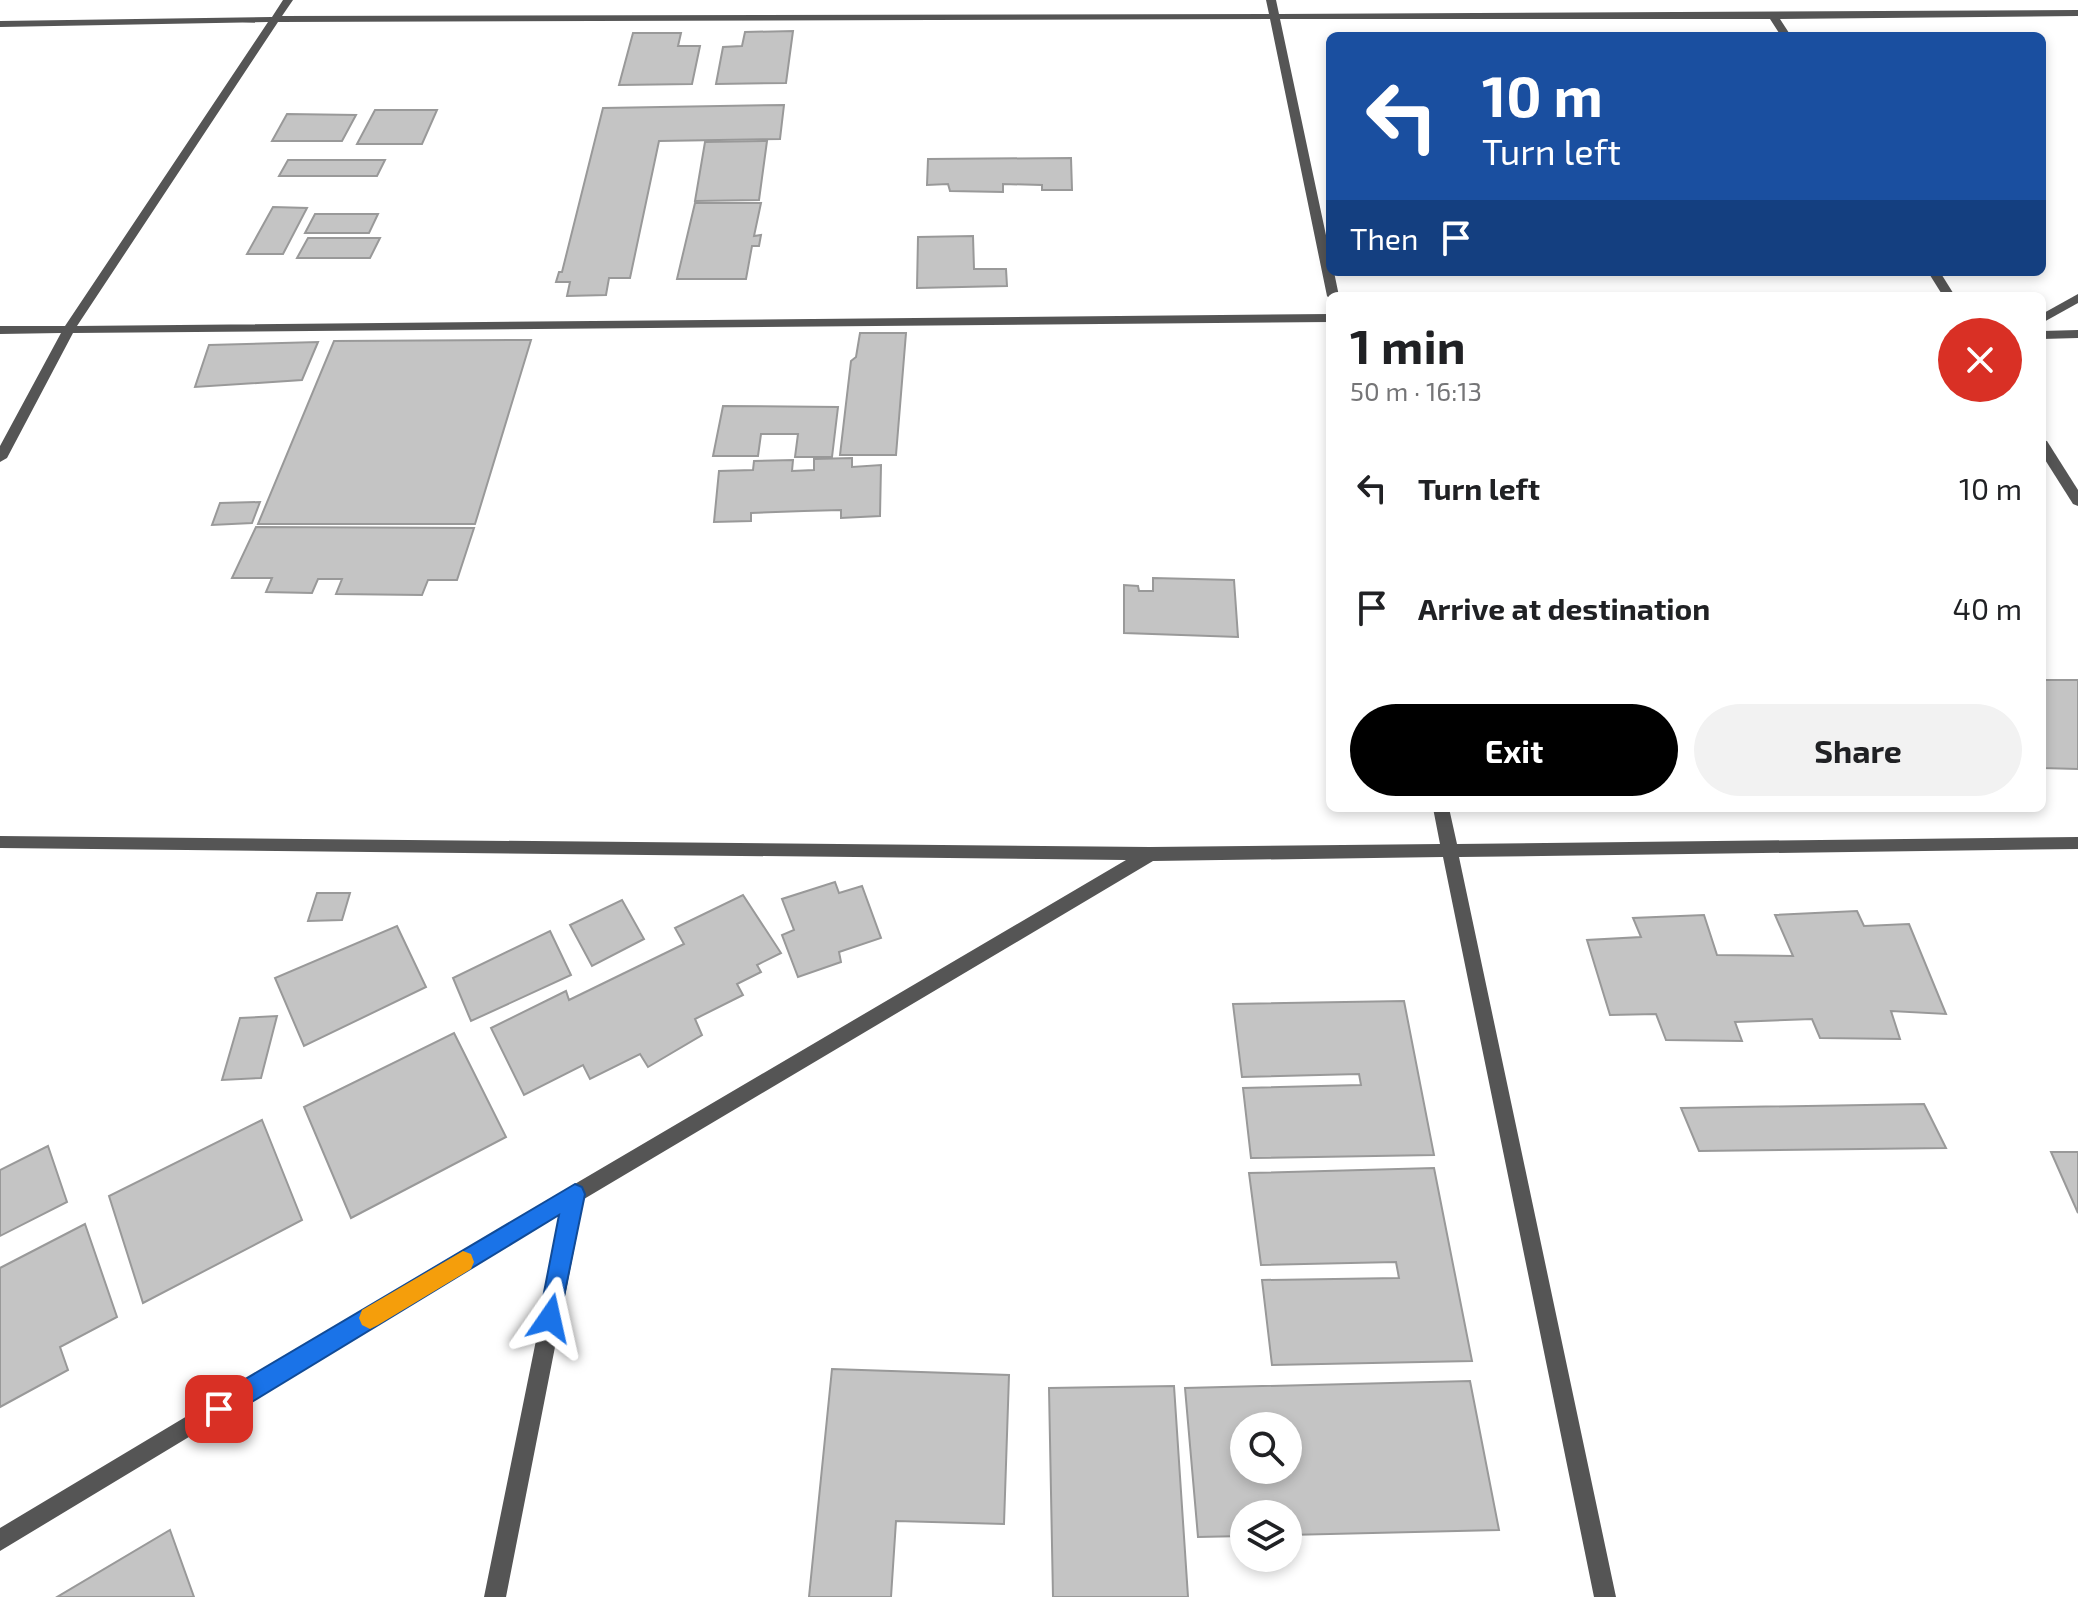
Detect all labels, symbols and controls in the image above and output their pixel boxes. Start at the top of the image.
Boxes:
text: 10 m [1482,61,1603,128]
icon: left [1350,64,1454,168]
text: Turn left [1482,129,1621,172]
icon: arrive [1434,216,1478,260]
text: Then [1350,220,1418,256]
text: 1 min [1350,316,1466,374]
button: close [1938,318,2022,402]
text: 50 m · 16:13 [1350,375,1482,406]
icon: left [1350,466,1394,510]
text: Turn left [1418,470,1540,506]
text: 10 m [1959,470,2022,506]
icon: arrive [1350,586,1394,630]
text: Arrive at destination [1418,590,1710,626]
text: 40 m [1952,590,2022,626]
button: Exit [1350,704,1678,796]
button: Share [1694,704,2022,796]
position arrow [508,1276,592,1360]
pin [185,1375,253,1443]
icon: arrive [197,1387,241,1431]
map controls [1230,1412,1302,1572]
button: search [1230,1412,1302,1484]
button: layers [1230,1500,1302,1572]

